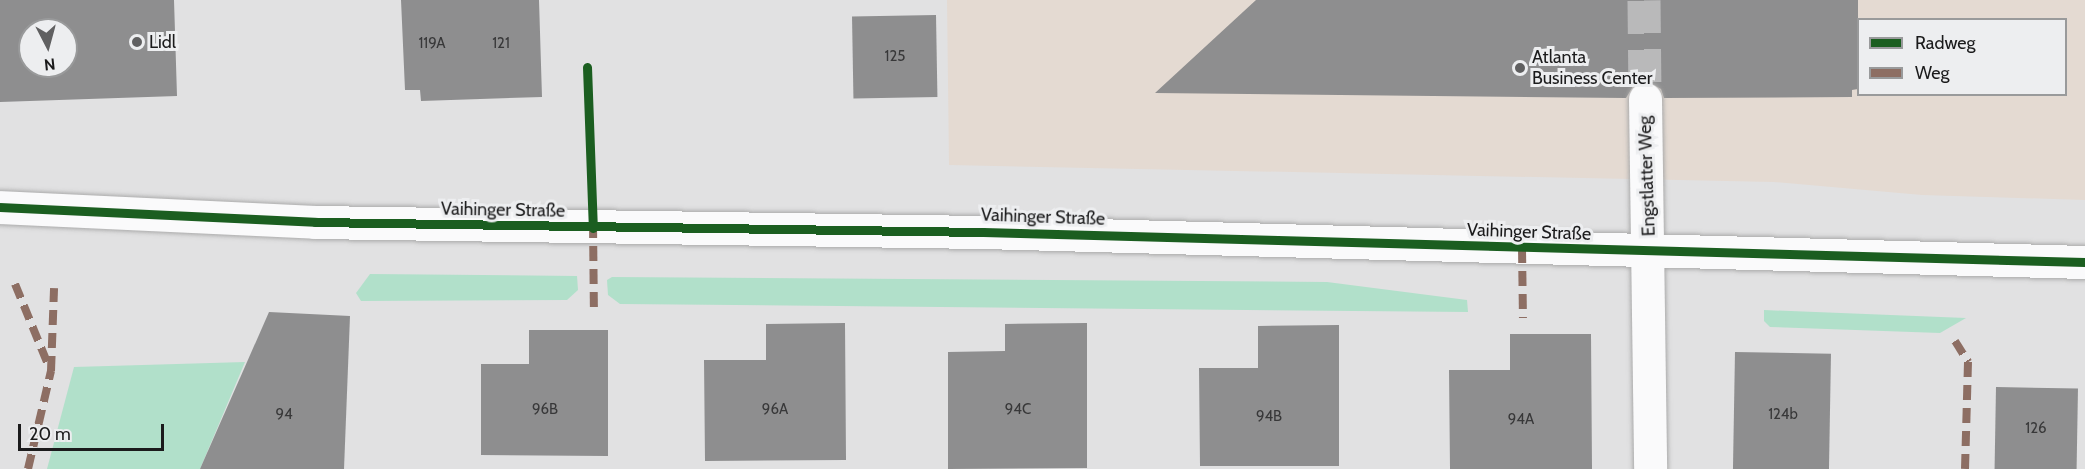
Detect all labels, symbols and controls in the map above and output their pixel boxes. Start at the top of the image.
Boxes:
north arrow [18,18,78,78]
legend [1857,18,2067,96]
place label: Lidl [149,31,176,53]
text: Radweg [1915,32,1976,54]
marker: Lidl [130,35,144,49]
house number: 119A [418,35,446,53]
house number: 121 [492,35,510,53]
place label: Atlanta Business Center [1532,47,1652,90]
house number: 125 [885,48,905,66]
text: N [43,54,56,74]
marker: Atlanta Business Center [1513,61,1527,75]
text: Weg [1915,62,1950,84]
street label: Engstlatter Weg [1634,115,1660,237]
street label: Vaihinger Straße [441,198,565,222]
street label: Vaihinger Straße [981,204,1105,230]
street label: Vaihinger Straße [1467,219,1591,245]
house number: 96B [532,401,558,419]
house number: 96A [762,401,788,419]
house number: 94C [1005,401,1031,419]
house number: 94 [275,406,293,424]
house number: 124b [1768,406,1798,424]
house number: 94B [1256,408,1282,426]
house number: 94A [1508,411,1534,429]
scale bar [21,412,166,450]
house number: 126 [2025,420,2047,438]
text: 20 m [29,423,71,445]

